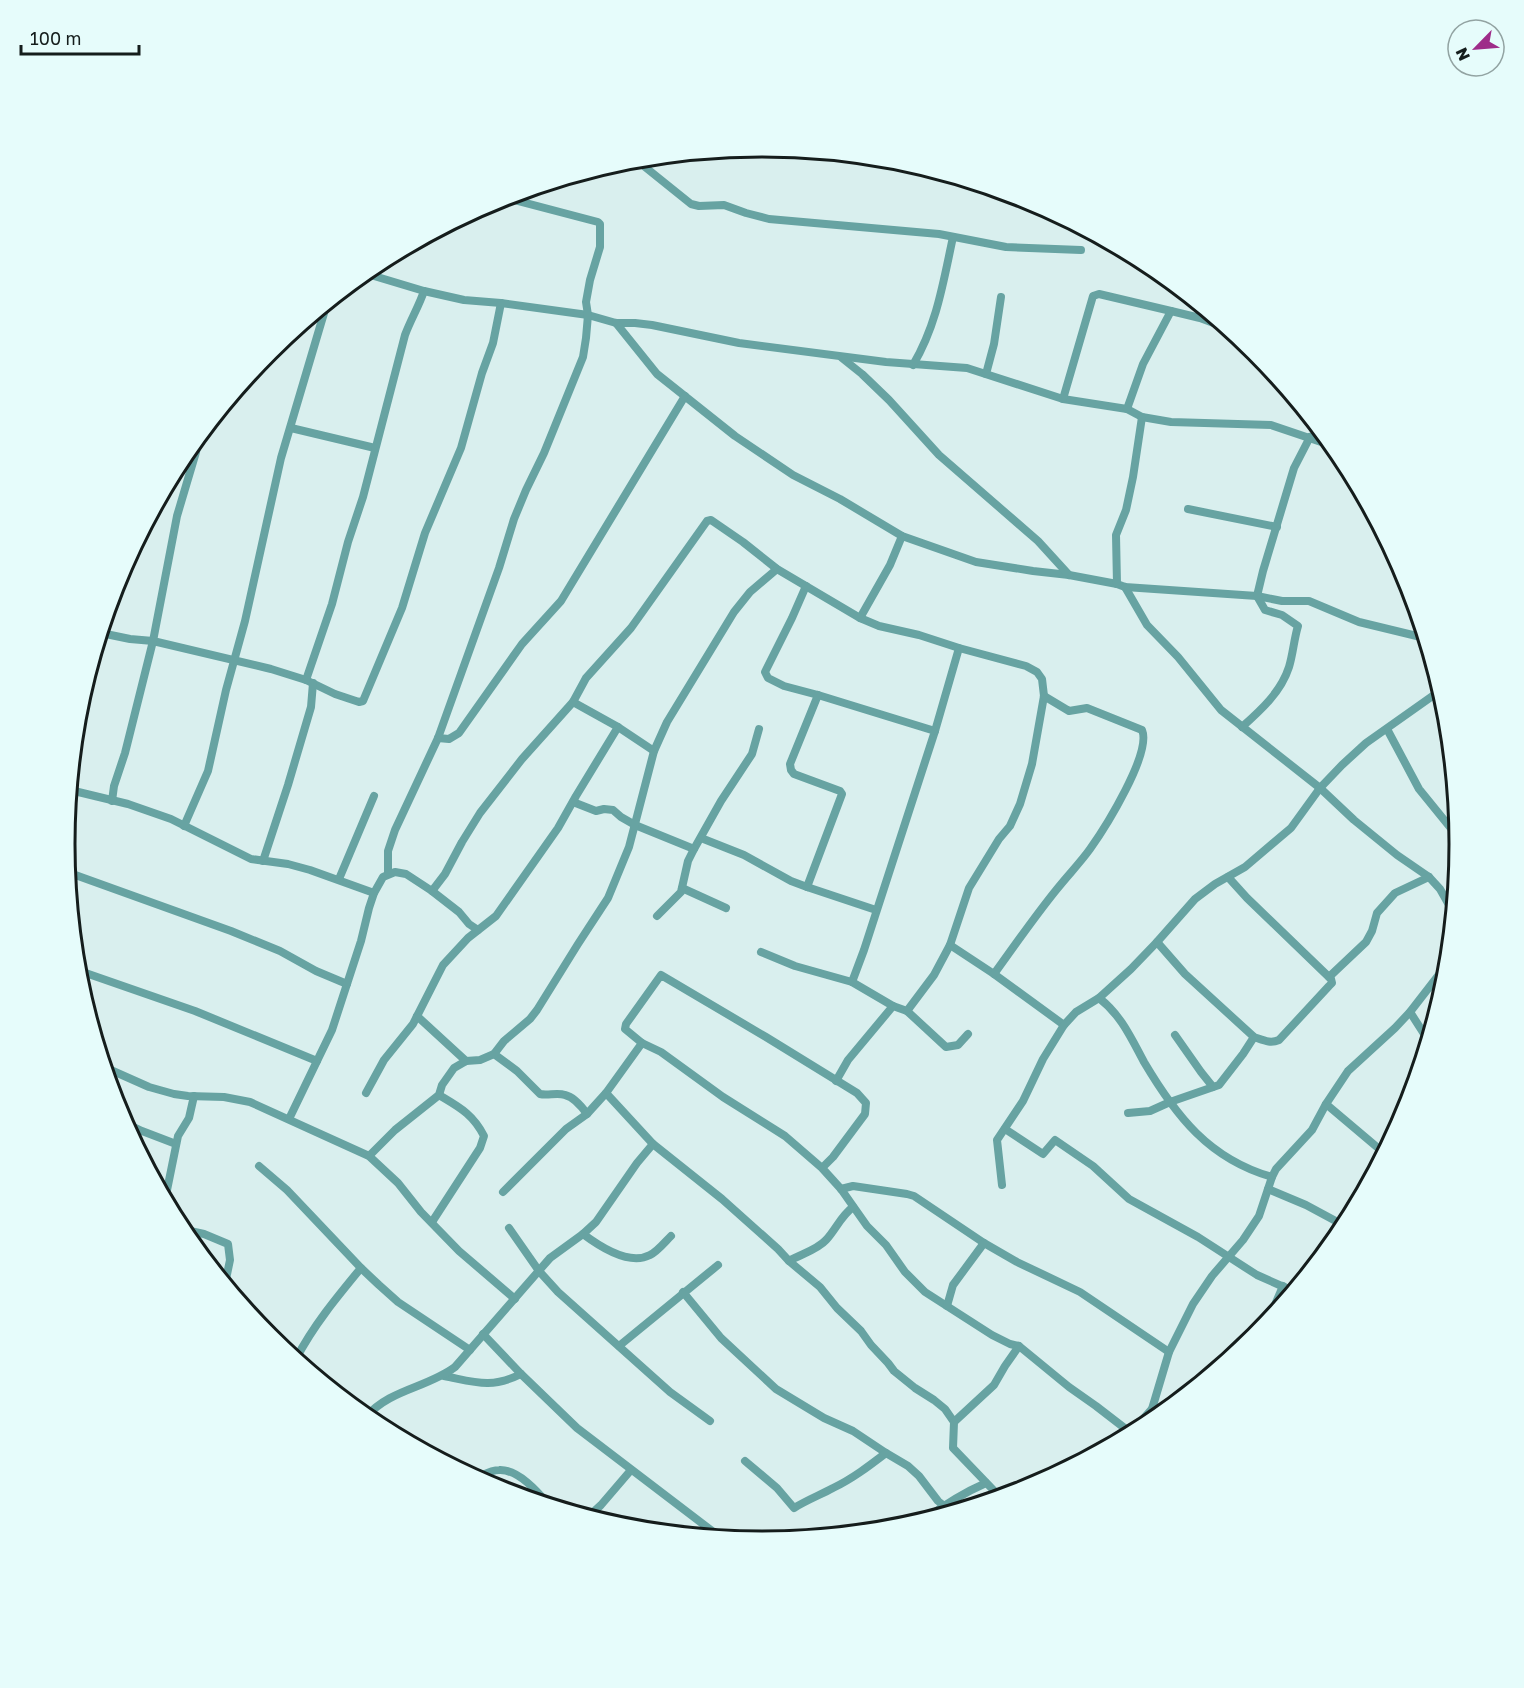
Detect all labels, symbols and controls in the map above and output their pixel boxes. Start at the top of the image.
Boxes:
scale bar [21,18,140,56]
north arrow [1446,18,1506,78]
text: 100 m [30,27,81,49]
text: N [1451,45,1474,64]

